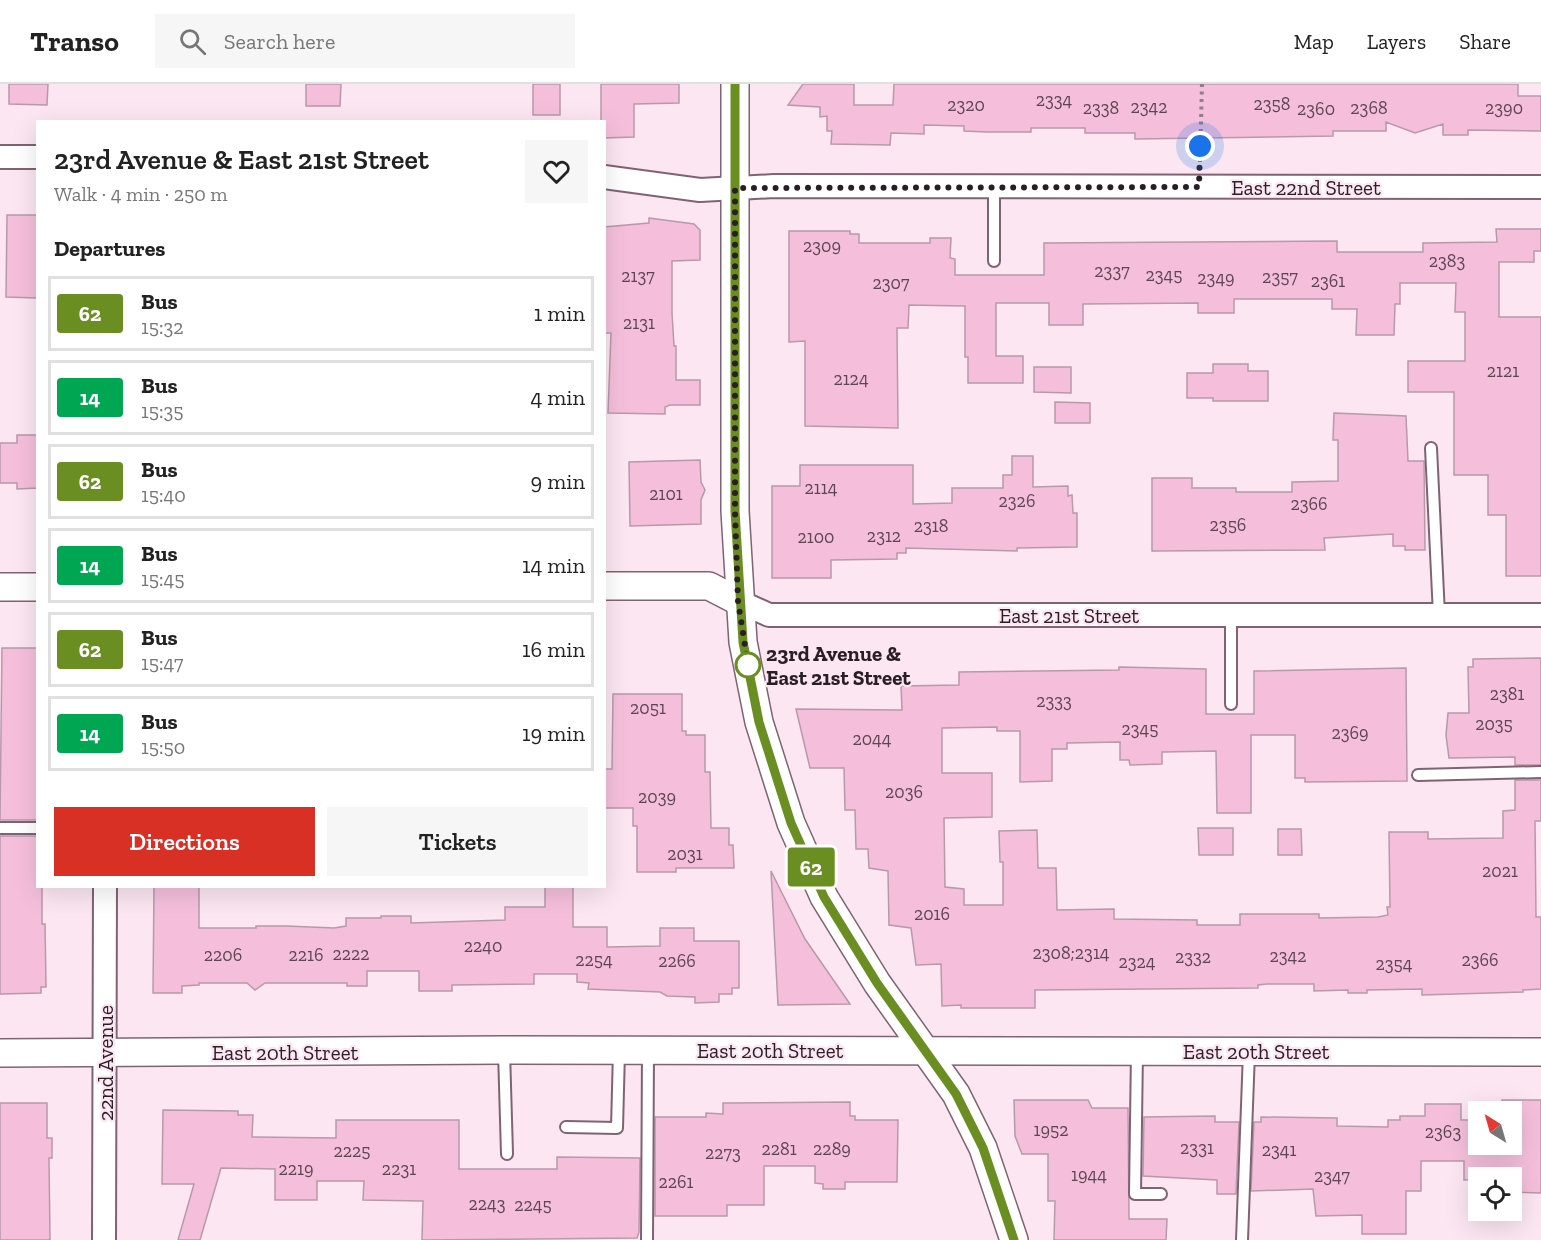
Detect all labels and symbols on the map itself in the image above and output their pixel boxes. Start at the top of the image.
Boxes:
house number: 2334 [1036,89,1073,111]
house number: 2358 [1254,93,1290,115]
house number: 2320 [947,94,985,116]
house number: 2342 [1130,96,1168,118]
house number: 2338 [1083,97,1119,119]
house number: 2368 [1350,97,1388,119]
house number: 2390 [1485,97,1523,119]
house number: 2360 [1297,98,1335,120]
your location [1185,131,1215,161]
street label: East 22nd Street [1231,175,1381,200]
house number: 2309 [803,235,841,257]
house number: 2383 [1429,250,1465,272]
house number: 2337 [1094,260,1130,282]
house number: 2345 [1146,264,1183,286]
house number: 2137 [621,265,655,287]
house number: 2357 [1262,266,1298,288]
house number: 2349 [1197,267,1235,289]
house number: 2361 [1311,270,1345,292]
house number: 2307 [873,272,910,294]
house number: 2131 [623,312,655,334]
house number: 2121 [1487,360,1519,382]
house number: 2124 [833,368,869,390]
house number: 2114 [805,477,838,499]
house number: 2101 [649,483,683,505]
house number: 2326 [999,490,1035,512]
house number: 2366 [1290,493,1328,515]
house number: 2356 [1210,514,1246,536]
house number: 2318 [914,515,948,537]
house number: 2312 [867,525,901,547]
house number: 2100 [798,526,834,548]
street label: East 21st Street [999,603,1139,628]
place label: 23rd Avenue & East 21st Street [766,641,911,690]
marker: 23rd Avenue & East 21st Street [735,652,761,678]
house number: 2381 [1490,683,1524,705]
house number: 2333 [1036,690,1072,712]
house number: 2051 [630,697,666,719]
house number: 2035 [1475,713,1513,735]
house number: 2345 [1122,718,1159,740]
house number: 2369 [1331,722,1369,744]
house number: 2044 [852,728,892,750]
house number: 2036 [885,781,923,803]
house number: 2039 [638,786,676,808]
house number: 2031 [667,843,703,865]
line badge: 62 [784,848,838,886]
house number: 2021 [1482,860,1518,882]
house number: 2016 [914,903,950,925]
house number: 2240 [464,935,502,957]
house number: 2308;2314 [1032,942,1110,964]
house number: 2222 [332,943,370,965]
house number: 2206 [204,944,242,966]
house number: 2216 [288,944,324,966]
house number: 2342 [1269,945,1307,967]
house number: 2332 [1175,946,1211,968]
house number: 2254 [575,949,613,971]
house number: 2366 [1461,949,1499,971]
house number: 2266 [658,950,696,972]
house number: 2324 [1118,951,1156,973]
house number: 2354 [1376,953,1413,975]
street label: 22nd Avenue [93,1005,118,1121]
street label: East 20th Street [697,1038,844,1063]
street label: East 20th Street [1183,1039,1330,1064]
street label: East 20th Street [212,1040,359,1065]
north arrow [1468,1101,1522,1155]
house number: 1952 [1034,1119,1068,1141]
house number: 2363 [1425,1121,1461,1143]
house number: 2331 [1180,1137,1214,1159]
house number: 2281 [761,1138,797,1160]
house number: 2289 [813,1138,851,1160]
house number: 2341 [1262,1139,1296,1161]
house number: 2225 [333,1140,371,1162]
house number: 2273 [705,1142,741,1164]
house number: 2219 [278,1158,314,1180]
house number: 2231 [382,1158,416,1180]
house number: 1944 [1071,1164,1107,1186]
house number: 2347 [1314,1165,1351,1187]
house number: 2261 [658,1171,694,1193]
house number: 2243 [468,1193,506,1215]
house number: 2245 [514,1194,552,1216]

